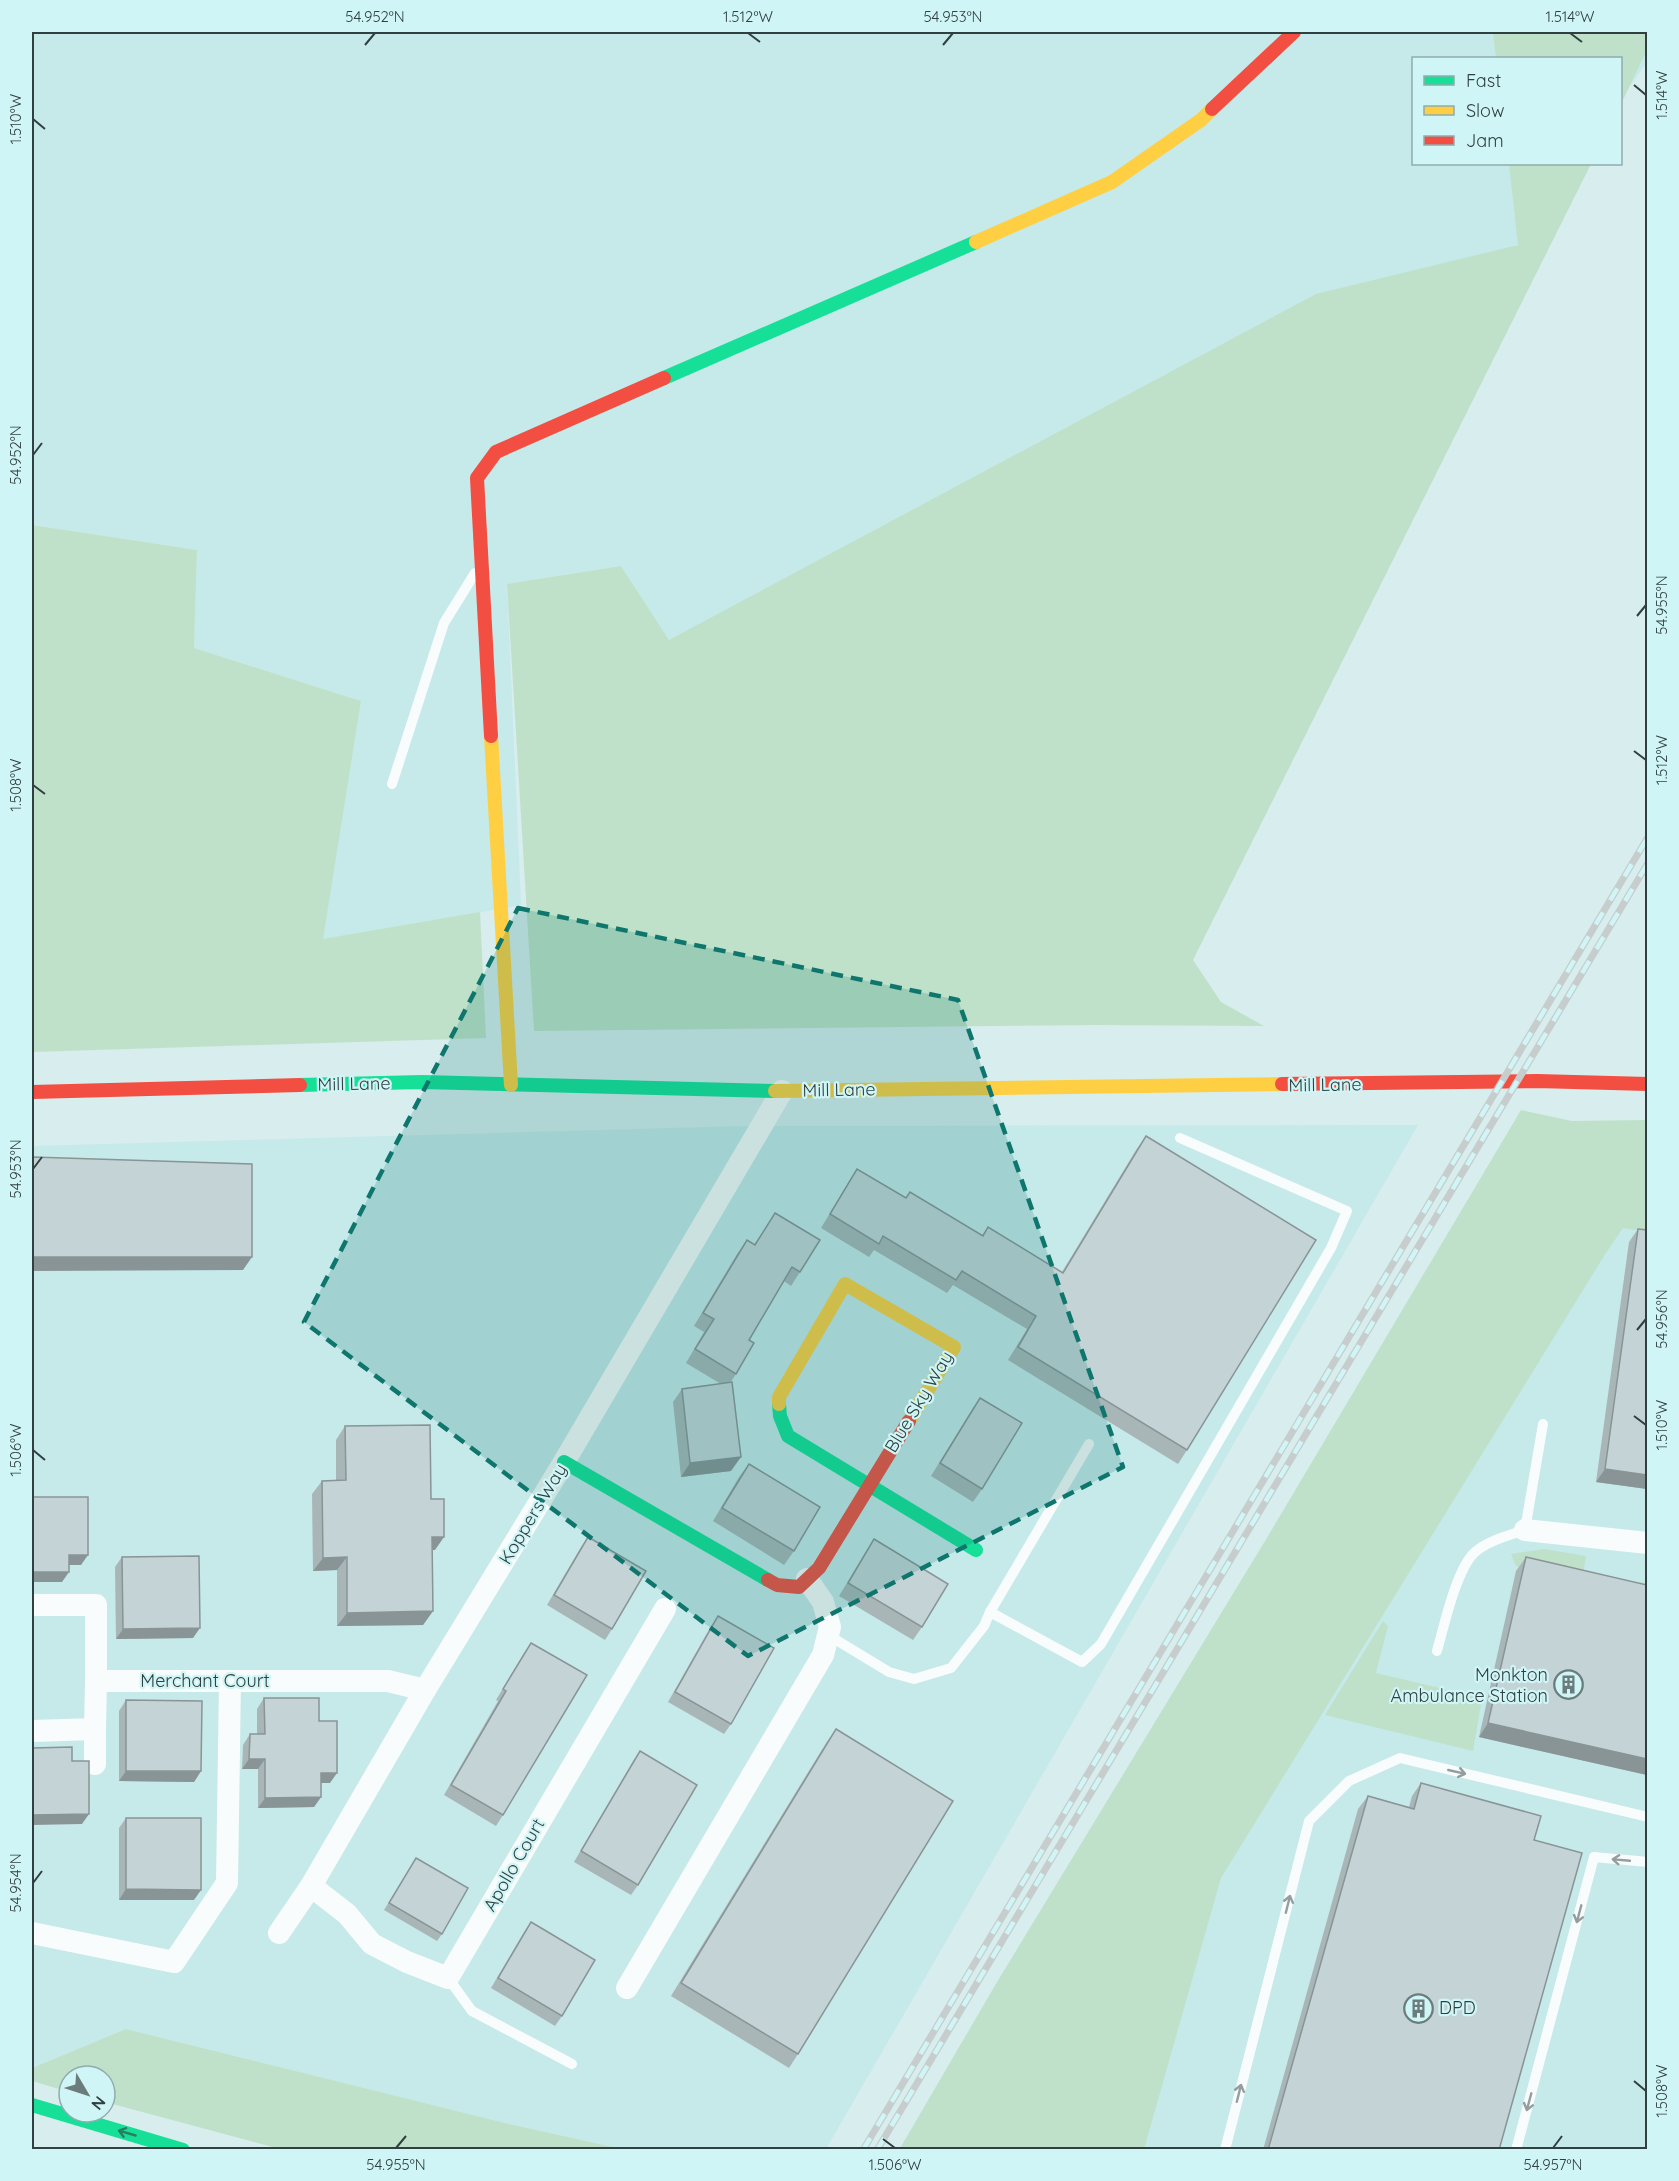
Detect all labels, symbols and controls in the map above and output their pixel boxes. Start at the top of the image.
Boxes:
text: 54.952°N [345,7,405,26]
text: 1.512°W [723,7,773,26]
text: 54.953°N [923,7,983,26]
text: 1.514°W [1545,7,1595,26]
legend [1412,57,1622,165]
text: Fast [1466,69,1501,92]
text: 1.514°W [1652,70,1671,120]
text: 1.510°W [6,93,25,144]
text: Slow [1466,99,1504,122]
text: Jam [1466,129,1504,152]
text: 54.952°N [6,425,25,485]
text: 54.955°N [1652,575,1671,635]
text: 1.512°W [1652,735,1671,785]
text: 1.508°W [6,758,25,811]
street label: Mill Lane [317,1071,391,1096]
street label: Mill Lane [1288,1072,1362,1097]
street label: Mill Lane [802,1077,876,1102]
text: 54.953°N [6,1139,25,1199]
text: 54.956°N [1652,1289,1671,1349]
street label: Blue Sky Way [879,1347,958,1457]
text: 1.510°W [1652,1399,1671,1450]
text: 1.506°W [6,1423,25,1476]
street label: Koppers Way [494,1459,572,1568]
place label: Monkton Ambulance Station [1391,1663,1548,1707]
street label: Merchant Court [140,1669,270,1692]
building icon: Monkton Ambulance Station [1553,1669,1585,1701]
one-way arrow [1447,1766,1466,1778]
street label: Apollo Court [478,1814,549,1915]
text: 54.954°N [6,1853,25,1913]
one-way arrow [1611,1854,1631,1865]
one-way arrow [1283,1895,1294,1914]
one-way arrow [1573,1904,1584,1923]
building icon: DPD [1402,1992,1434,2024]
place label: DPD [1439,1996,1476,2019]
north arrow [57,2064,117,2124]
text: 1.508°W [1652,2064,1671,2117]
one-way arrow [1234,2084,1246,2103]
one-way arrow [1523,2092,1534,2111]
text: N [87,2093,110,2114]
one-way arrow [118,2127,137,2138]
text: 54.955°N [366,2155,426,2174]
text: 1.506°W [869,2155,922,2174]
text: 54.957°N [1524,2155,1582,2174]

